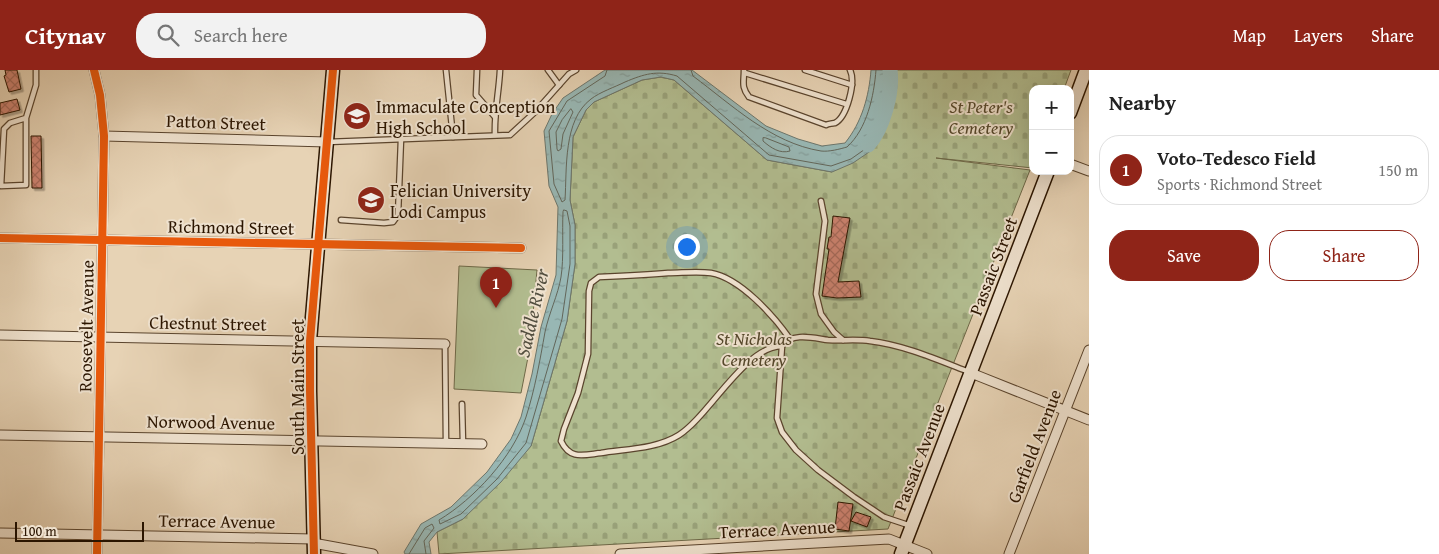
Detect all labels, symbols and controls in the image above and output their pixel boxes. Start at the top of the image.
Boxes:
search box [136,13,486,58]
text: Citynav [25,18,106,53]
icon: search [154,21,182,49]
text: Search here [194,21,288,49]
text: Map [1233,22,1266,49]
text: Layers [1294,22,1343,49]
text: Share [1371,22,1414,49]
map controls [1029,85,1074,175]
button: + [1029,85,1074,130]
text: Nearby [1109,87,1176,118]
place label: Immaculate Conception High School [376,93,555,141]
park label: St Peter's Cemetery [949,93,1014,141]
school or university icon: Immaculate Conception High School [342,101,372,131]
street label: Patton Street [166,107,267,137]
button: − [1029,130,1074,175]
text: Voto-Tedesco Field [1157,144,1316,172]
text: 1 [1122,158,1130,182]
text: 150 m [1378,158,1418,182]
text: Sports · Richmond Street [1157,172,1322,196]
place label: Felician University Lodi Campus [390,177,531,225]
school or university icon: Felician University Lodi Campus [356,185,386,215]
street label: Richmond Street [168,212,295,242]
street label: Passaic Street [962,212,1024,319]
button: Save [1109,230,1259,281]
button: Share [1269,230,1419,281]
your location [674,234,700,260]
street label: Roosevelt Avenue [71,260,101,392]
water label: Saddle River [508,265,556,360]
pin: 1 [480,267,512,308]
street label: Chestnut Street [149,308,268,338]
street label: South Main Street [284,318,311,455]
park label: St Nicholas Cemetery [716,325,793,373]
street label: Garfield Avenue [1000,385,1068,507]
street label: Passaic Avenue [886,399,952,515]
street label: Norwood Avenue [147,407,275,437]
street label: Terrace Avenue [158,506,276,536]
street label: Terrace Avenue [718,512,836,546]
scale bar [15,519,144,542]
text: 100 m [22,521,57,541]

